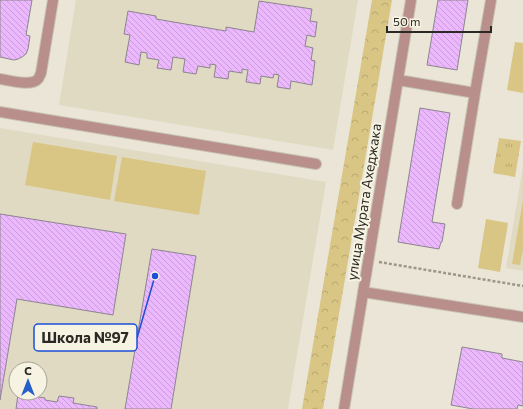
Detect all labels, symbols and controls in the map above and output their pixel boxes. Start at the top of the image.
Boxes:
scale bar [387,8,491,34]
text: 50 m [393,14,421,28]
street label: улица Мурата Ахеджака [343,122,384,282]
callout: Школа №97 [34,324,137,351]
text: Школа №97 [41,328,129,346]
north arrow [8,361,48,401]
text: С [24,364,32,377]

